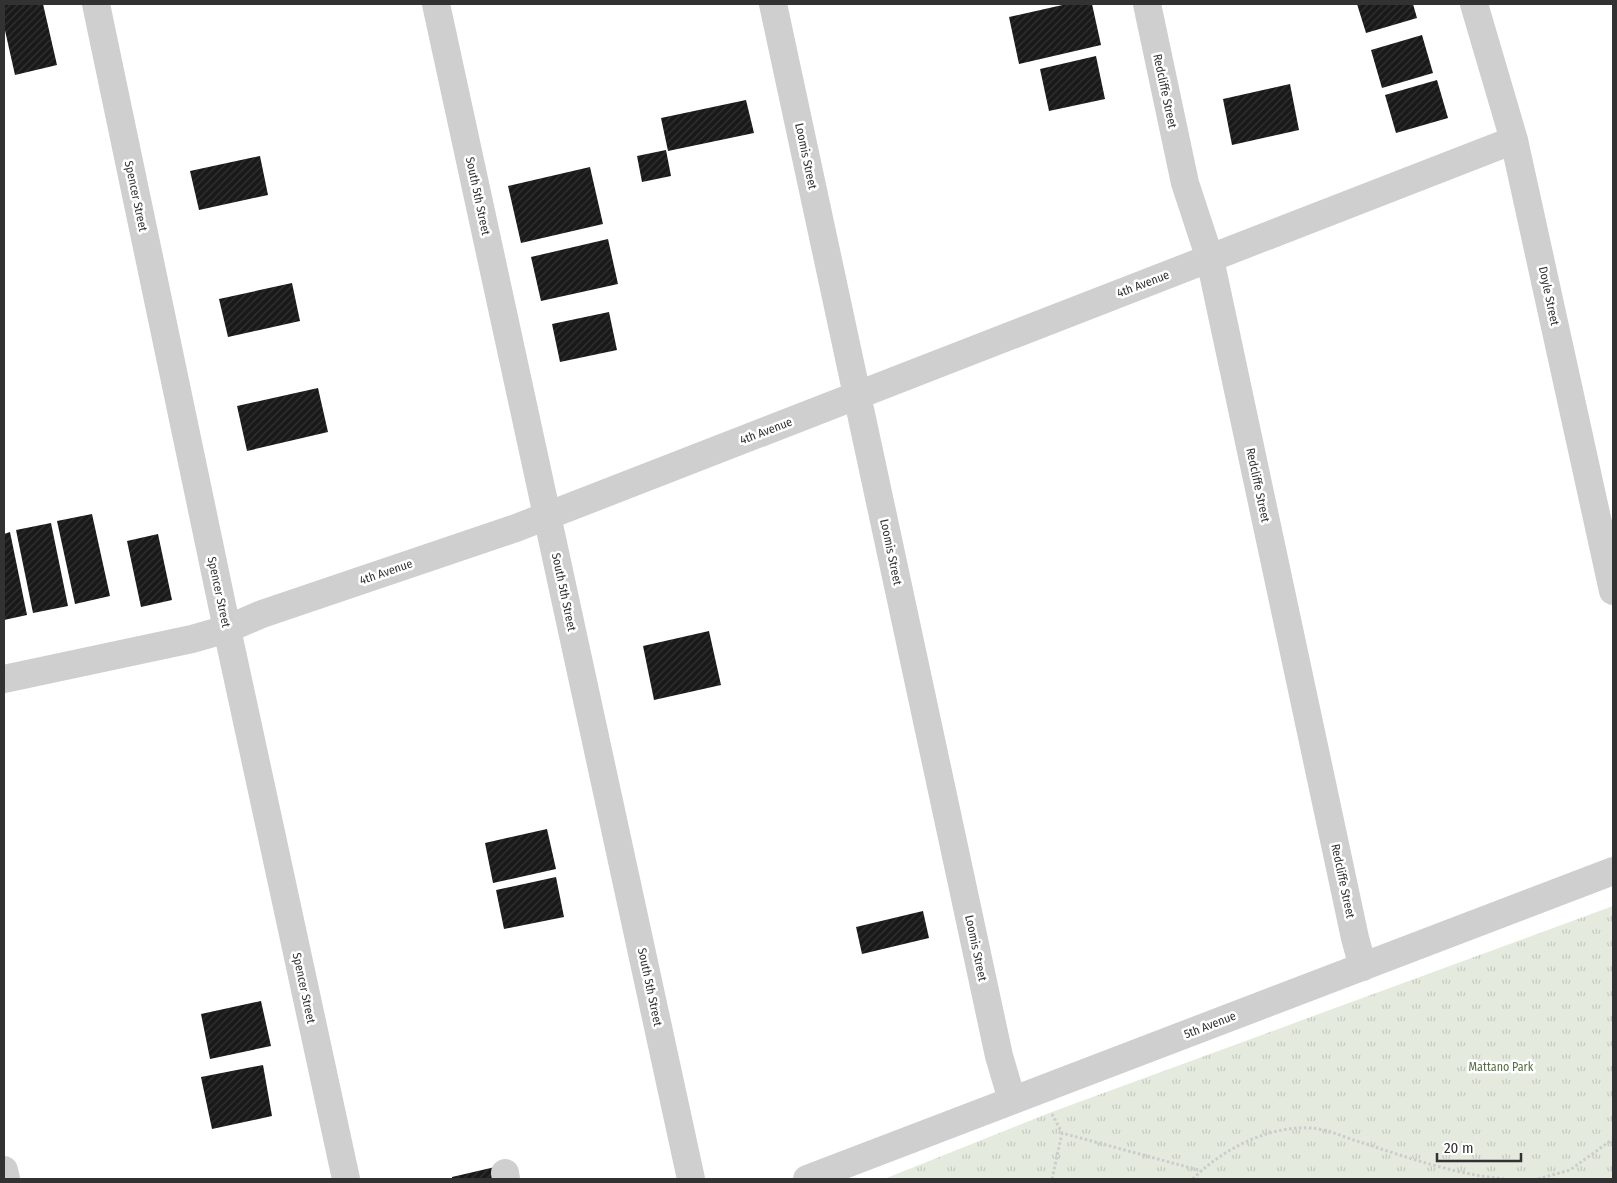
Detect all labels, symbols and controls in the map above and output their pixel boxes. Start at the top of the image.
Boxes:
street label: Redcliffe Street [1150,53,1180,129]
street label: Loomis Street [792,122,820,190]
street label: South 5th Street [463,156,493,236]
street label: Spencer Street [122,159,150,233]
street label: Doyle Street [1536,265,1562,327]
street label: 4th Avenue [1115,268,1171,300]
street label: 4th Avenue [738,415,794,447]
street label: Redcliffe Street [1243,447,1273,523]
street label: Loomis Street [877,518,905,586]
street label: South 5th Street [549,552,579,632]
street label: Spencer Street [205,555,233,629]
street label: 4th Avenue [358,556,414,588]
street label: Redcliffe Street [1328,843,1358,919]
street label: Loomis Street [962,914,990,982]
street label: South 5th Street [635,947,665,1027]
street label: Spencer Street [290,951,318,1025]
street label: 5th Avenue [1182,1009,1238,1041]
park label: Mattano Park [1469,1060,1534,1074]
scale bar [1437,1130,1521,1162]
text: 20 m [1444,1139,1474,1157]

